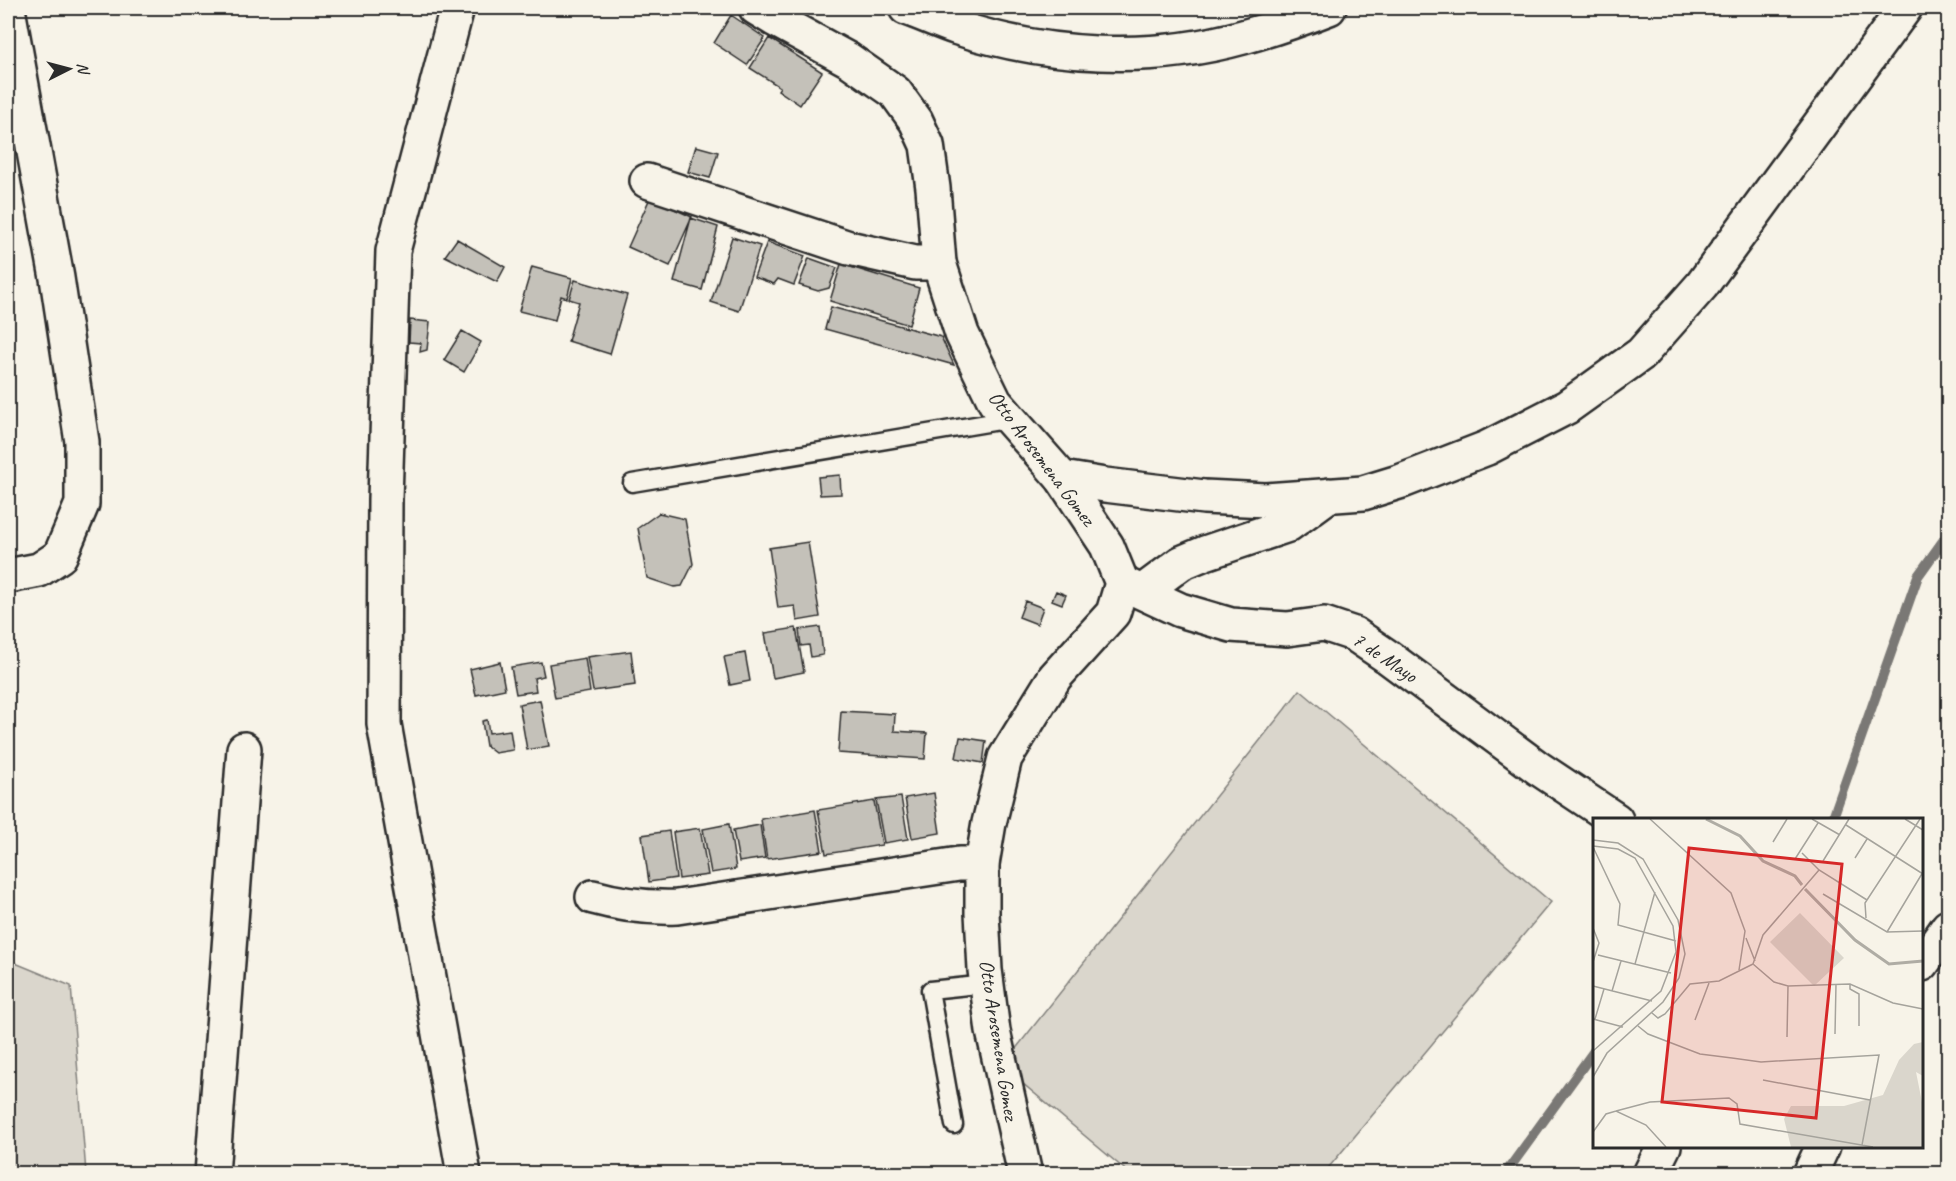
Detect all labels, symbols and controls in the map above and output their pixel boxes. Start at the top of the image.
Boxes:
north arrow [39,39,99,99]
text: N [72,62,94,77]
street label: Otto Arosemena Gomez [983,385,1103,532]
street label: 7 de Mayo [1348,626,1424,689]
inset map [1593,818,1923,1148]
street label: Otto Arosemena Gomez [973,958,1025,1124]

